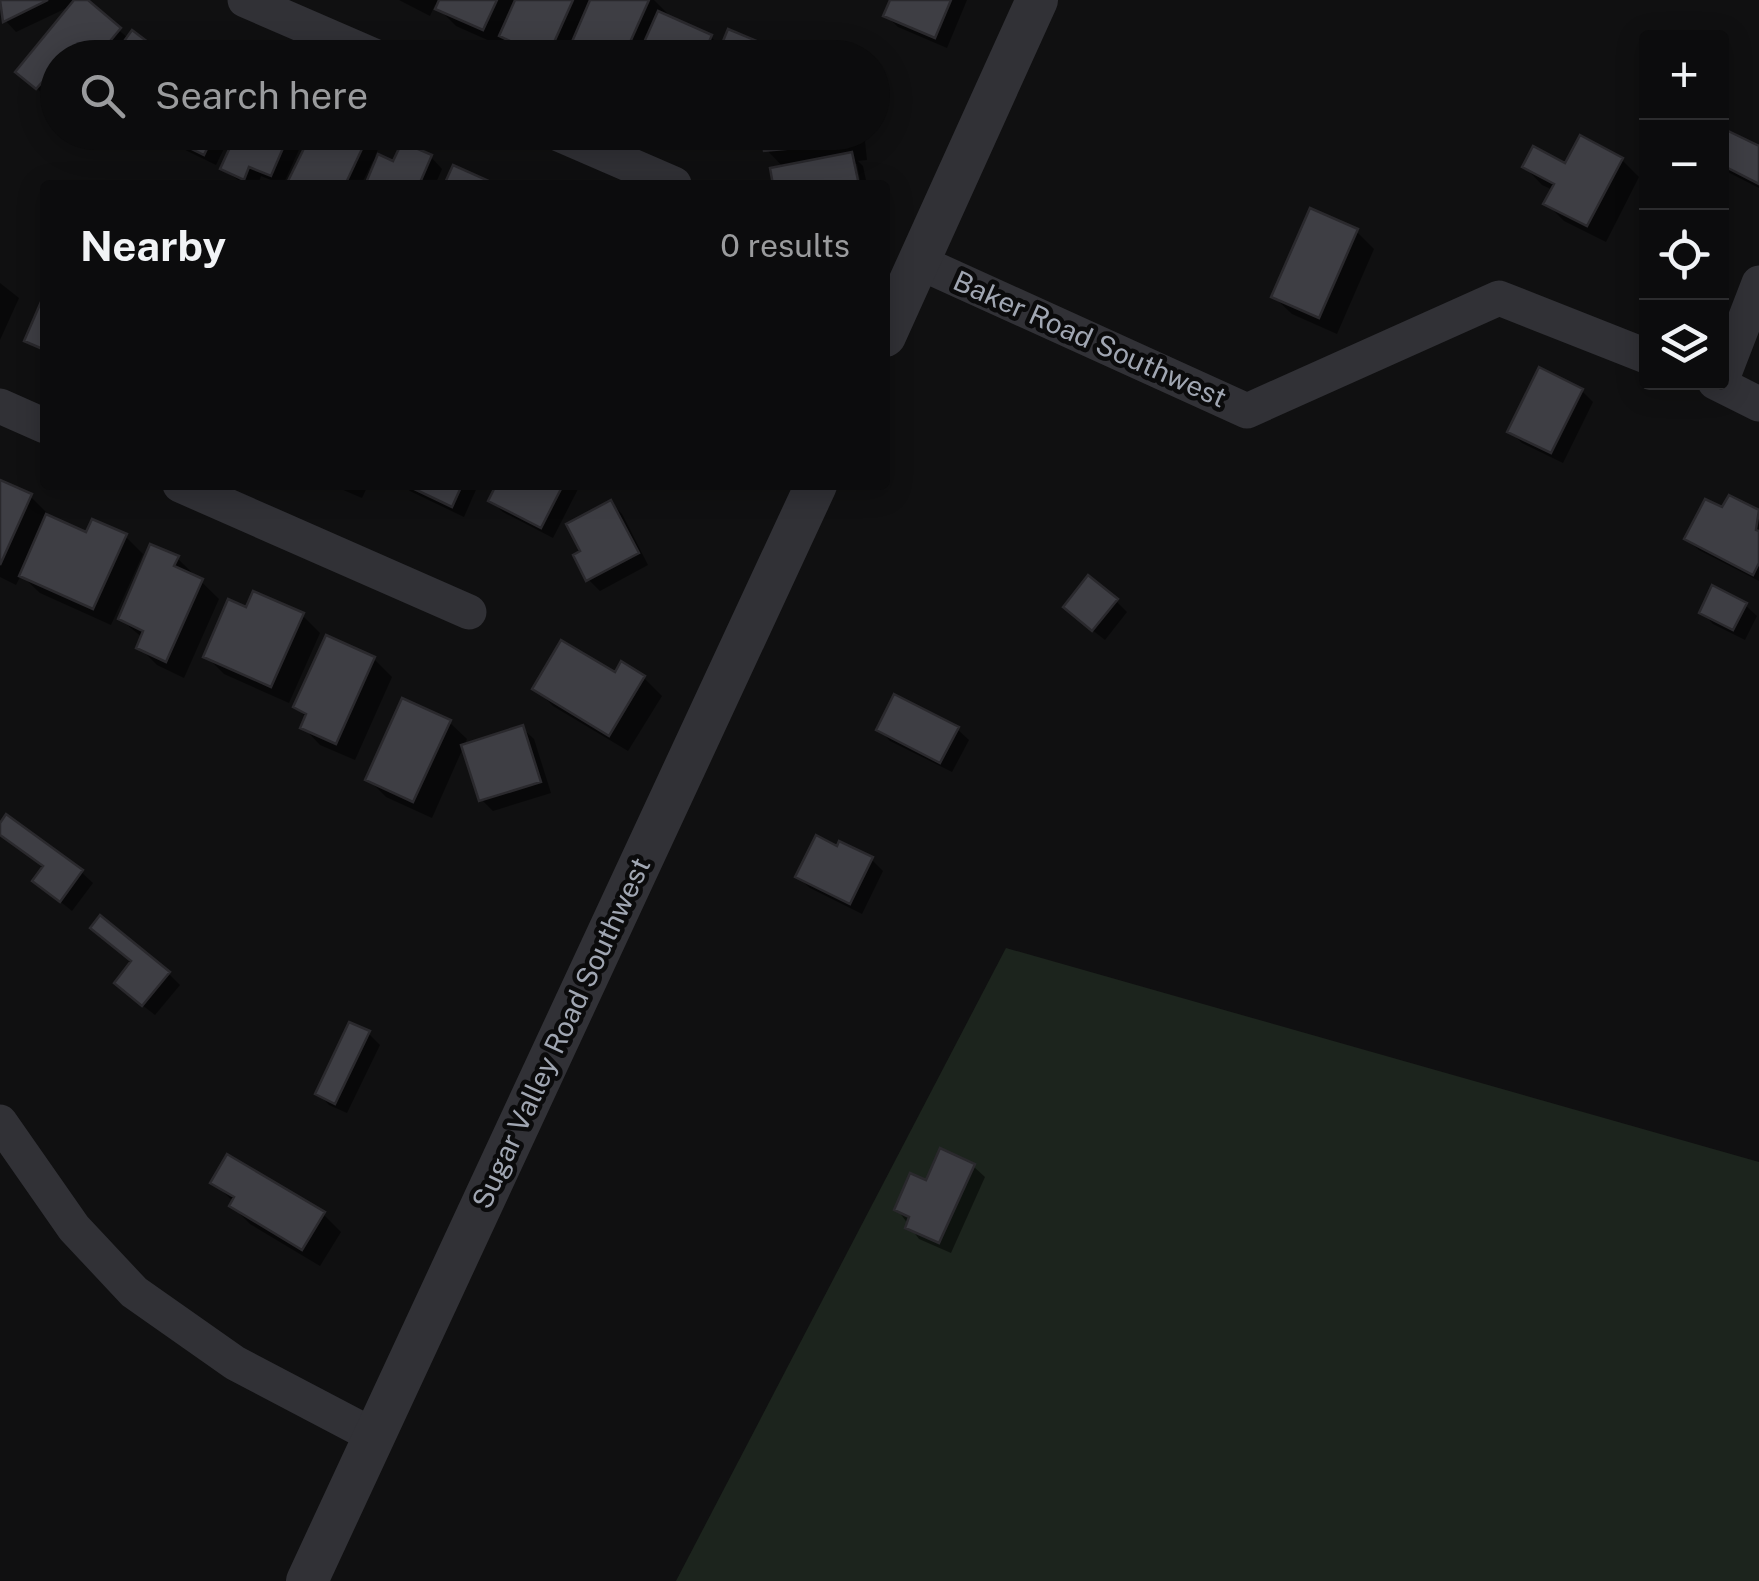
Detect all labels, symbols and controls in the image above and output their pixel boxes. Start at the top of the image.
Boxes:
map controls [1639,30,1729,390]
button: + [1639,30,1729,120]
search box [40,40,890,150]
icon: search [75,68,130,123]
text: Search here [155,73,368,118]
button: − [1639,120,1729,210]
button: locate [1639,210,1729,300]
text: Nearby [80,221,226,270]
text: 0 results [720,227,850,264]
street label: Baker Road Southwest [949,263,1232,414]
button: layers [1639,300,1729,390]
street label: Sugar Valley Road Southwest [465,852,657,1214]

